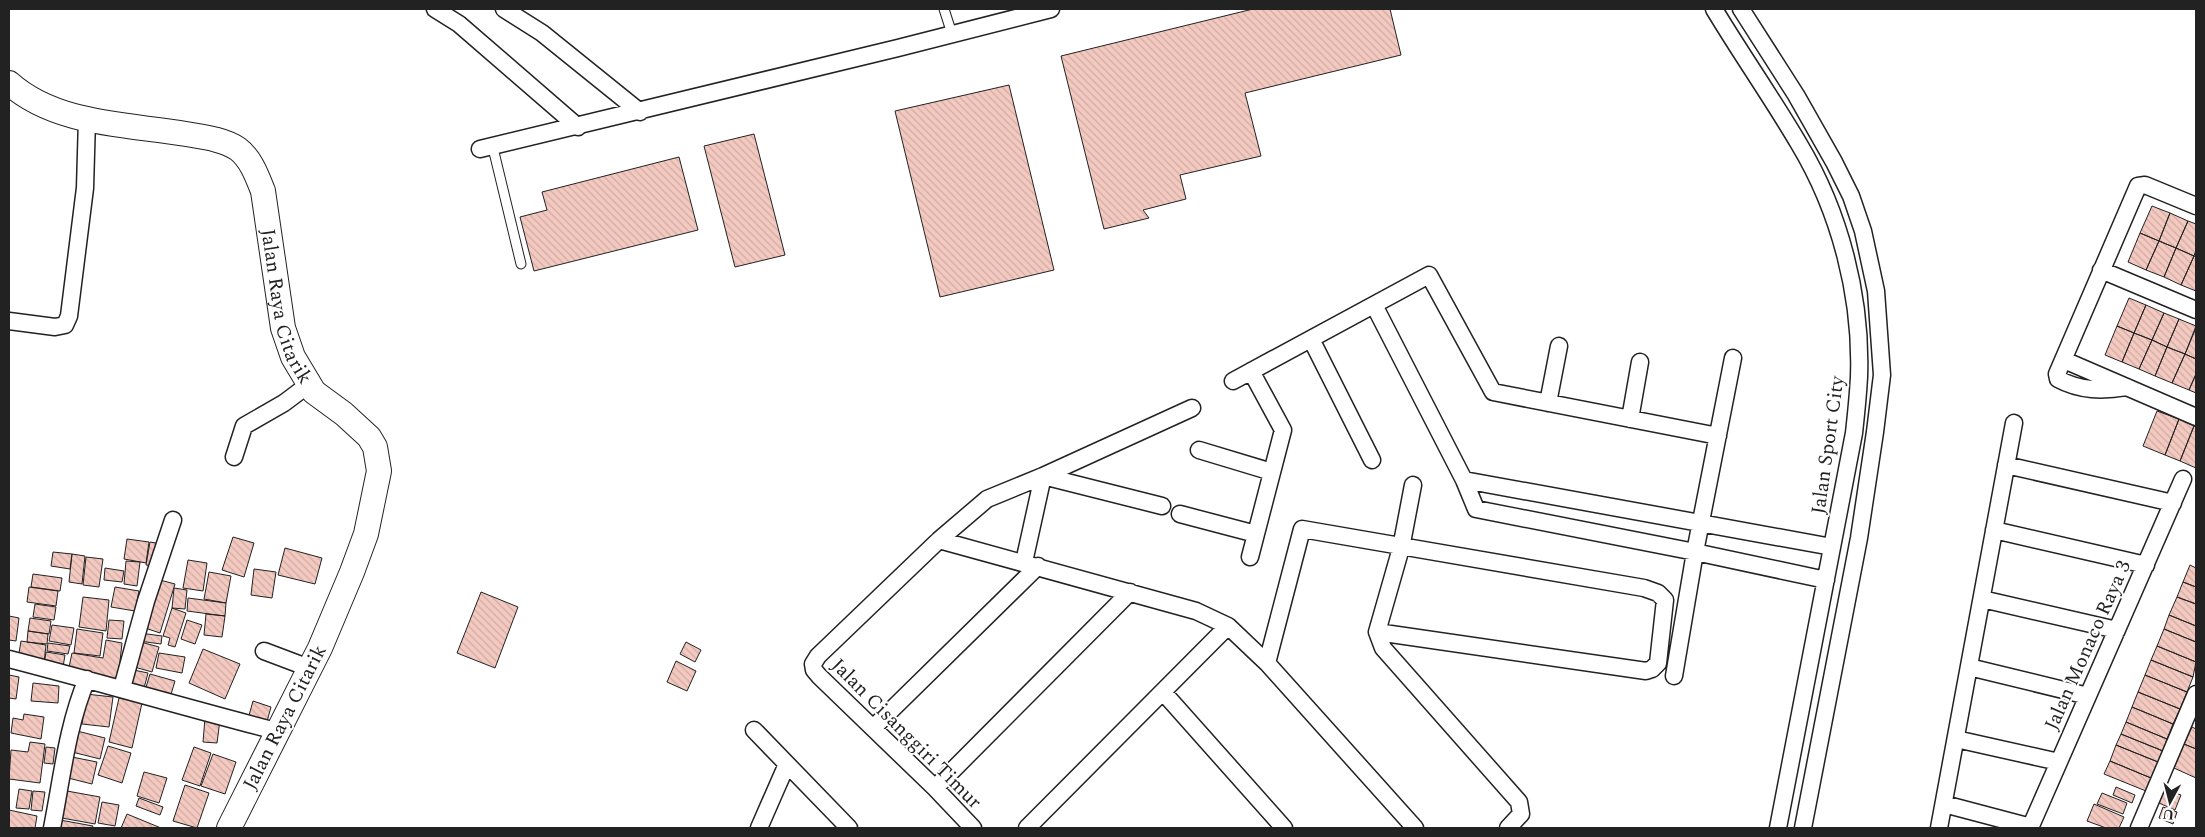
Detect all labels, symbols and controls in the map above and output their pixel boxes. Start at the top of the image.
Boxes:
street label: Jalan Raya Citarik [253,227,320,390]
street label: Jalan Sport City [1803,373,1853,516]
street label: Jalan Monaco Raya 3 [2037,556,2139,735]
street label: Jalan Raya Citarik [235,640,335,795]
street label: Jalan Cisanggiri Timur [824,651,989,816]
north arrow [2145,777,2195,827]
text: U [2161,803,2176,826]

